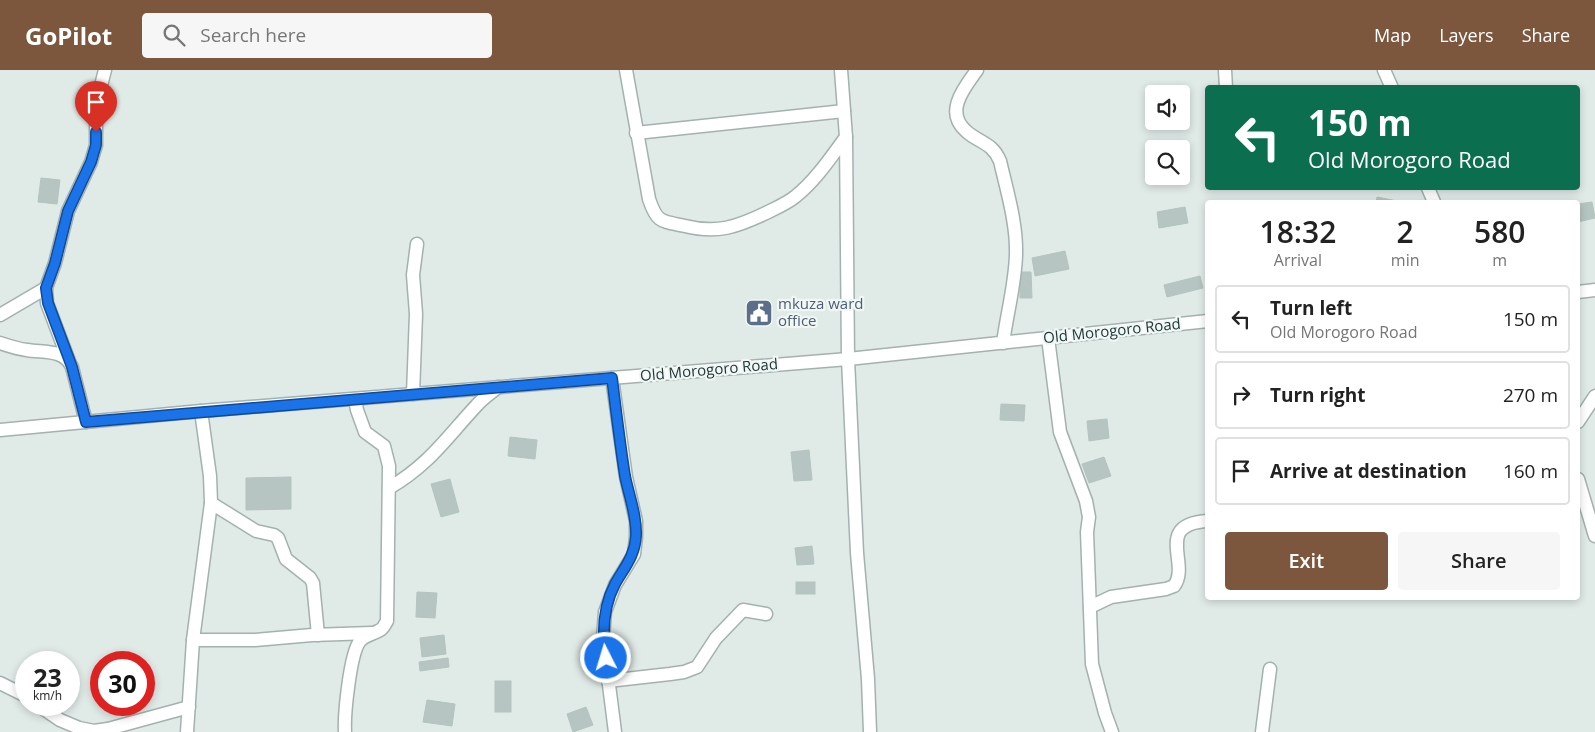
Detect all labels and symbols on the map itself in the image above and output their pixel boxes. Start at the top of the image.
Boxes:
pin [75,81,117,132]
place label: mkuza ward office [778,293,864,330]
public building icon: mkuza ward office [744,298,774,328]
street label: Old Morogoro Road [1042,313,1182,347]
street label: Old Morogoro Road [639,353,779,385]
position arrow [579,631,631,683]
speed limit sign: 30 [90,651,155,716]

